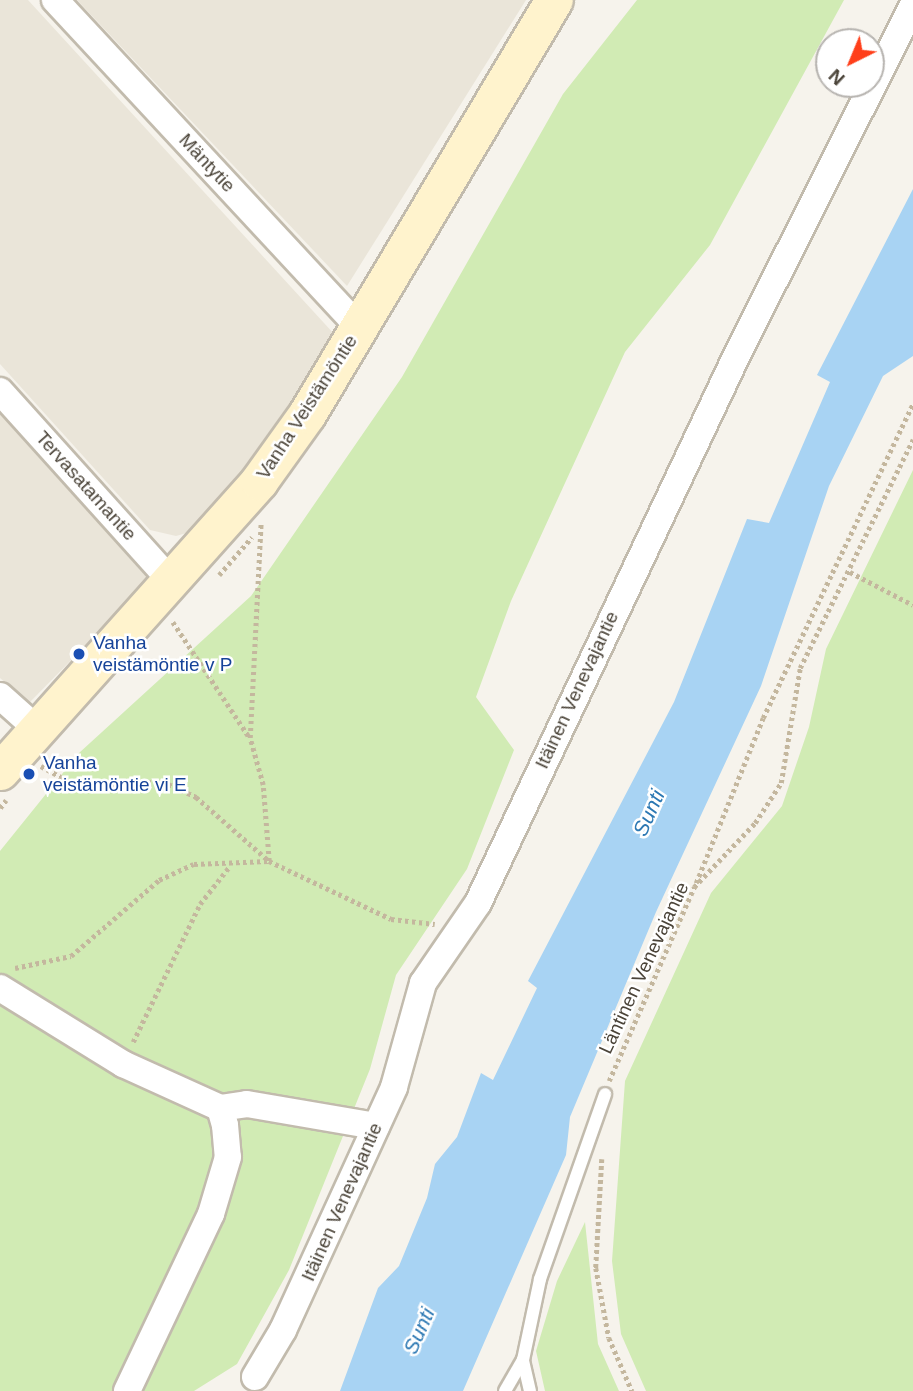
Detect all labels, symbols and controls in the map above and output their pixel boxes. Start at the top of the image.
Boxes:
north arrow [815,28,885,98]
text: N [825,65,849,90]
street label: Mäntytie [174,129,240,197]
street label: Vanha Veistämöntie [252,331,362,483]
street label: Tervasatamantie [31,427,141,545]
street label: Itäinen Venevajantie [531,608,623,772]
place label: Vanha veistämöntie v P [93,632,232,676]
marker: Vanha veistämöntie v P [71,646,87,662]
place label: Vanha veistämöntie vi E [43,752,187,796]
marker: Vanha veistämöntie vi E [21,766,37,782]
water label: Sunti [628,786,670,840]
street label: Läntinen Venevajantie [594,878,694,1058]
street label: Itäinen Venevajantie [297,1119,387,1285]
water label: Sunti [398,1304,440,1358]

